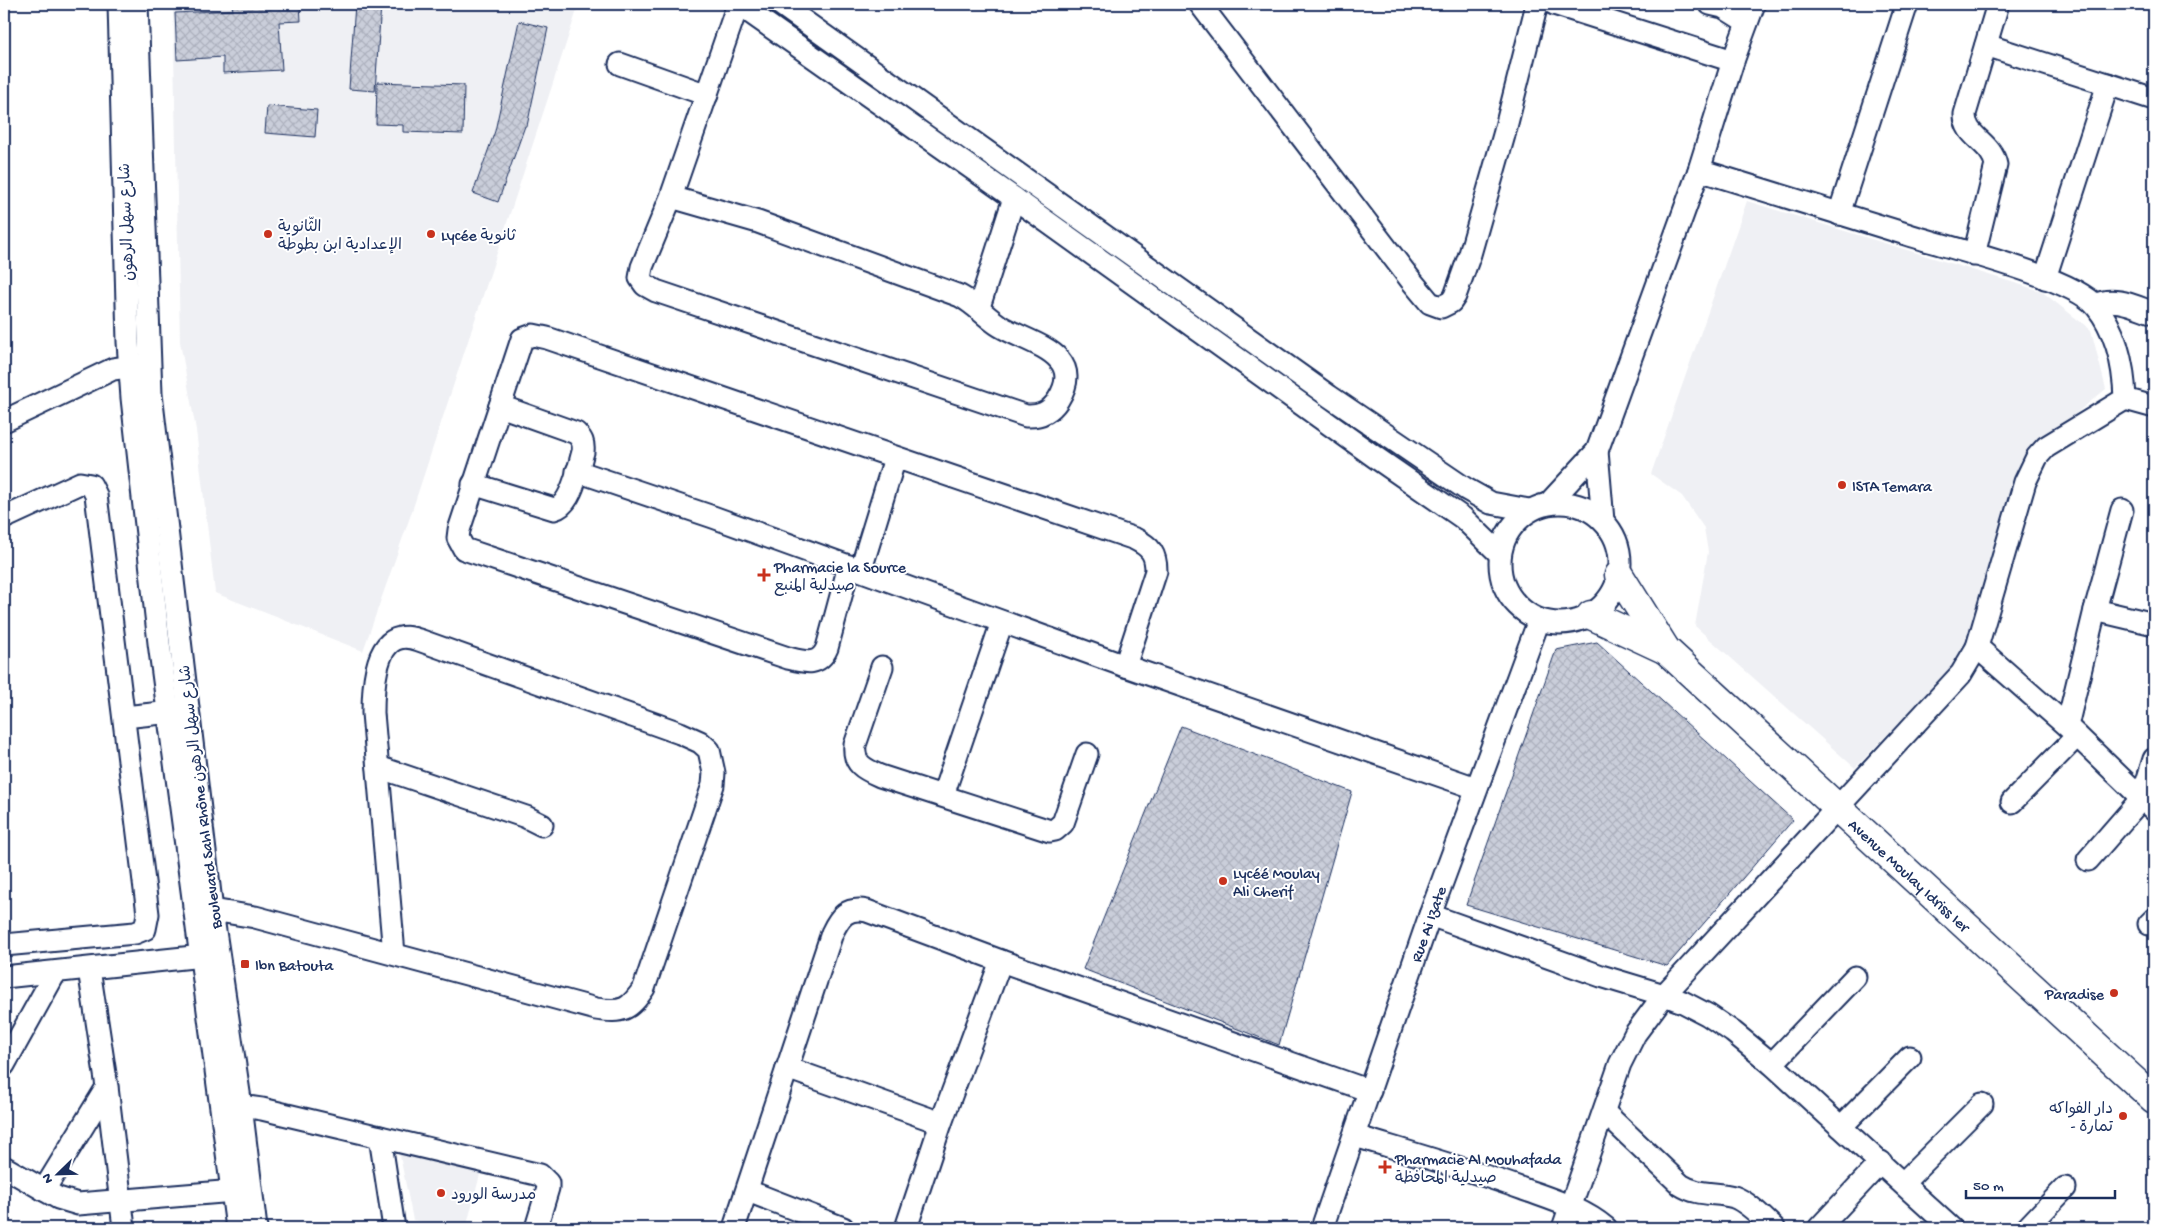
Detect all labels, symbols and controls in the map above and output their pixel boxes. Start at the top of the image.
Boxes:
street label: شارع سهل الرهون [117,163,140,281]
place label: الثّانوية الإعدادية ابن بطوطة [278,216,402,256]
place label: Lycée ثانوية [441,227,517,247]
marker: الثّانوية الإعدادية ابن بطوطة [262,228,274,240]
marker: Lycée ثانوية [425,228,437,240]
marker: ISTA Temara [1836,479,1848,491]
place label: ISTA Temara [1852,479,1933,498]
place label: Pharmacie la Source صيدلية المنبع [773,560,907,597]
marker: Pharmacie la Source صيدلية المنبع [758,569,770,581]
street label: Boulevard Sahl Rhône شارع سهل الرهون [177,664,228,931]
street label: Avenue Moulay Idriss Ier [1843,816,1973,939]
place label: Lycéé Moulay Ali Cherif [1233,866,1320,903]
marker: Lycéé Moulay Ali Cherif [1217,875,1229,887]
street label: Rue Ai Izate [1408,884,1453,965]
marker: Ibn Batouta [239,958,251,970]
place label: Ibn Batouta [255,958,335,977]
place label: Paradise [2044,987,2105,1006]
marker: Paradise [2108,987,2120,999]
place label: دار الفواكه - تمارة [2049,1101,2113,1138]
marker: دار الفواكه - تمارة [2117,1110,2129,1122]
north arrow [32,1150,82,1200]
place label: Pharmacie Al Mouhafada صيدلية المحافظة [1394,1152,1562,1189]
marker: Pharmacie Al Mouhafada صيدلية المحافظة [1379,1161,1391,1173]
scale bar [1966,1167,2114,1199]
text: N [39,1171,58,1186]
text: 50 m [1973,1178,2004,1196]
place label: مدرسة الورود [451,1186,536,1206]
marker: مدرسة الورود [435,1187,447,1199]

